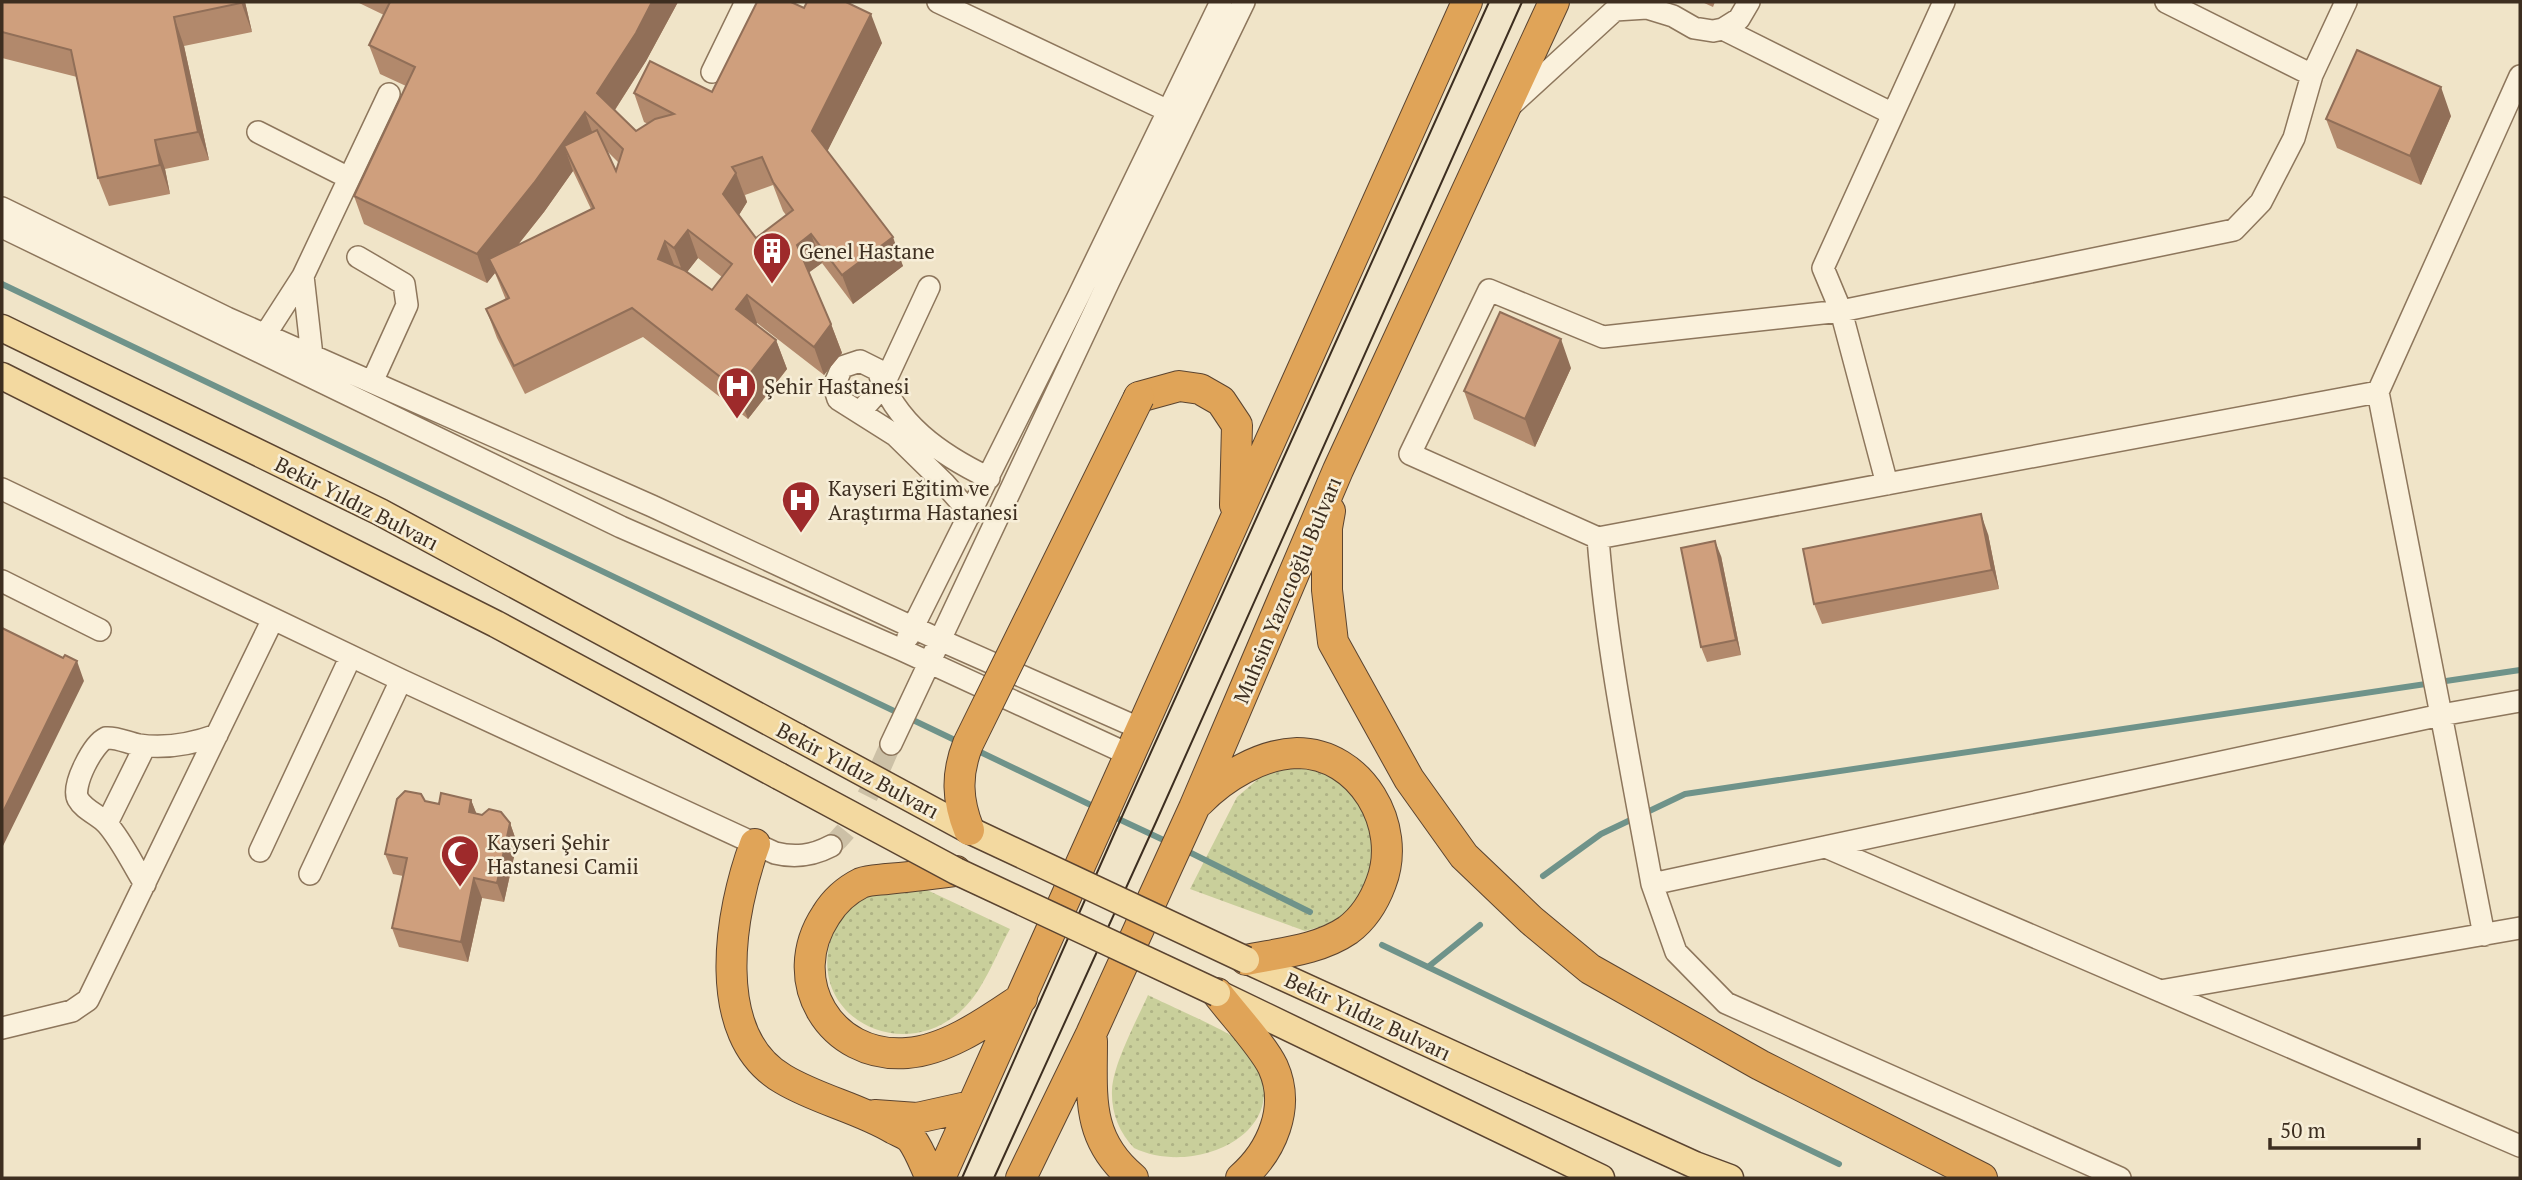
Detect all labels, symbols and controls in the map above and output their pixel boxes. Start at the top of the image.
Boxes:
building icon: Genel Hastane [751,230,793,285]
place label: Genel Hastane [799,237,935,265]
hospital icon: Şehir Hastanesi [716,365,758,420]
place label: Şehir Hastanesi [764,372,909,400]
street label: Bekir Yıldız Bulvarı [270,450,444,556]
street label: Muhsin Yazıcıoğlu Bulvarı [1226,472,1348,708]
place label: Kayseri Eğitim ve Araştırma Hastanesi [828,474,1018,526]
hospital icon: Kayseri Eğitim ve Araştırma Hastanesi [780,479,822,534]
street label: Bekir Yıldız Bulvarı [772,715,944,825]
place label: Kayseri Şehir Hastanesi Camii [487,828,639,880]
mosque icon: Kayseri Şehir Hastanesi Camii [439,833,481,888]
street label: Bekir Yıldız Bulvarı [1280,965,1456,1067]
scale bar [2270,1106,2419,1150]
text: 50 m [2280,1116,2326,1144]

